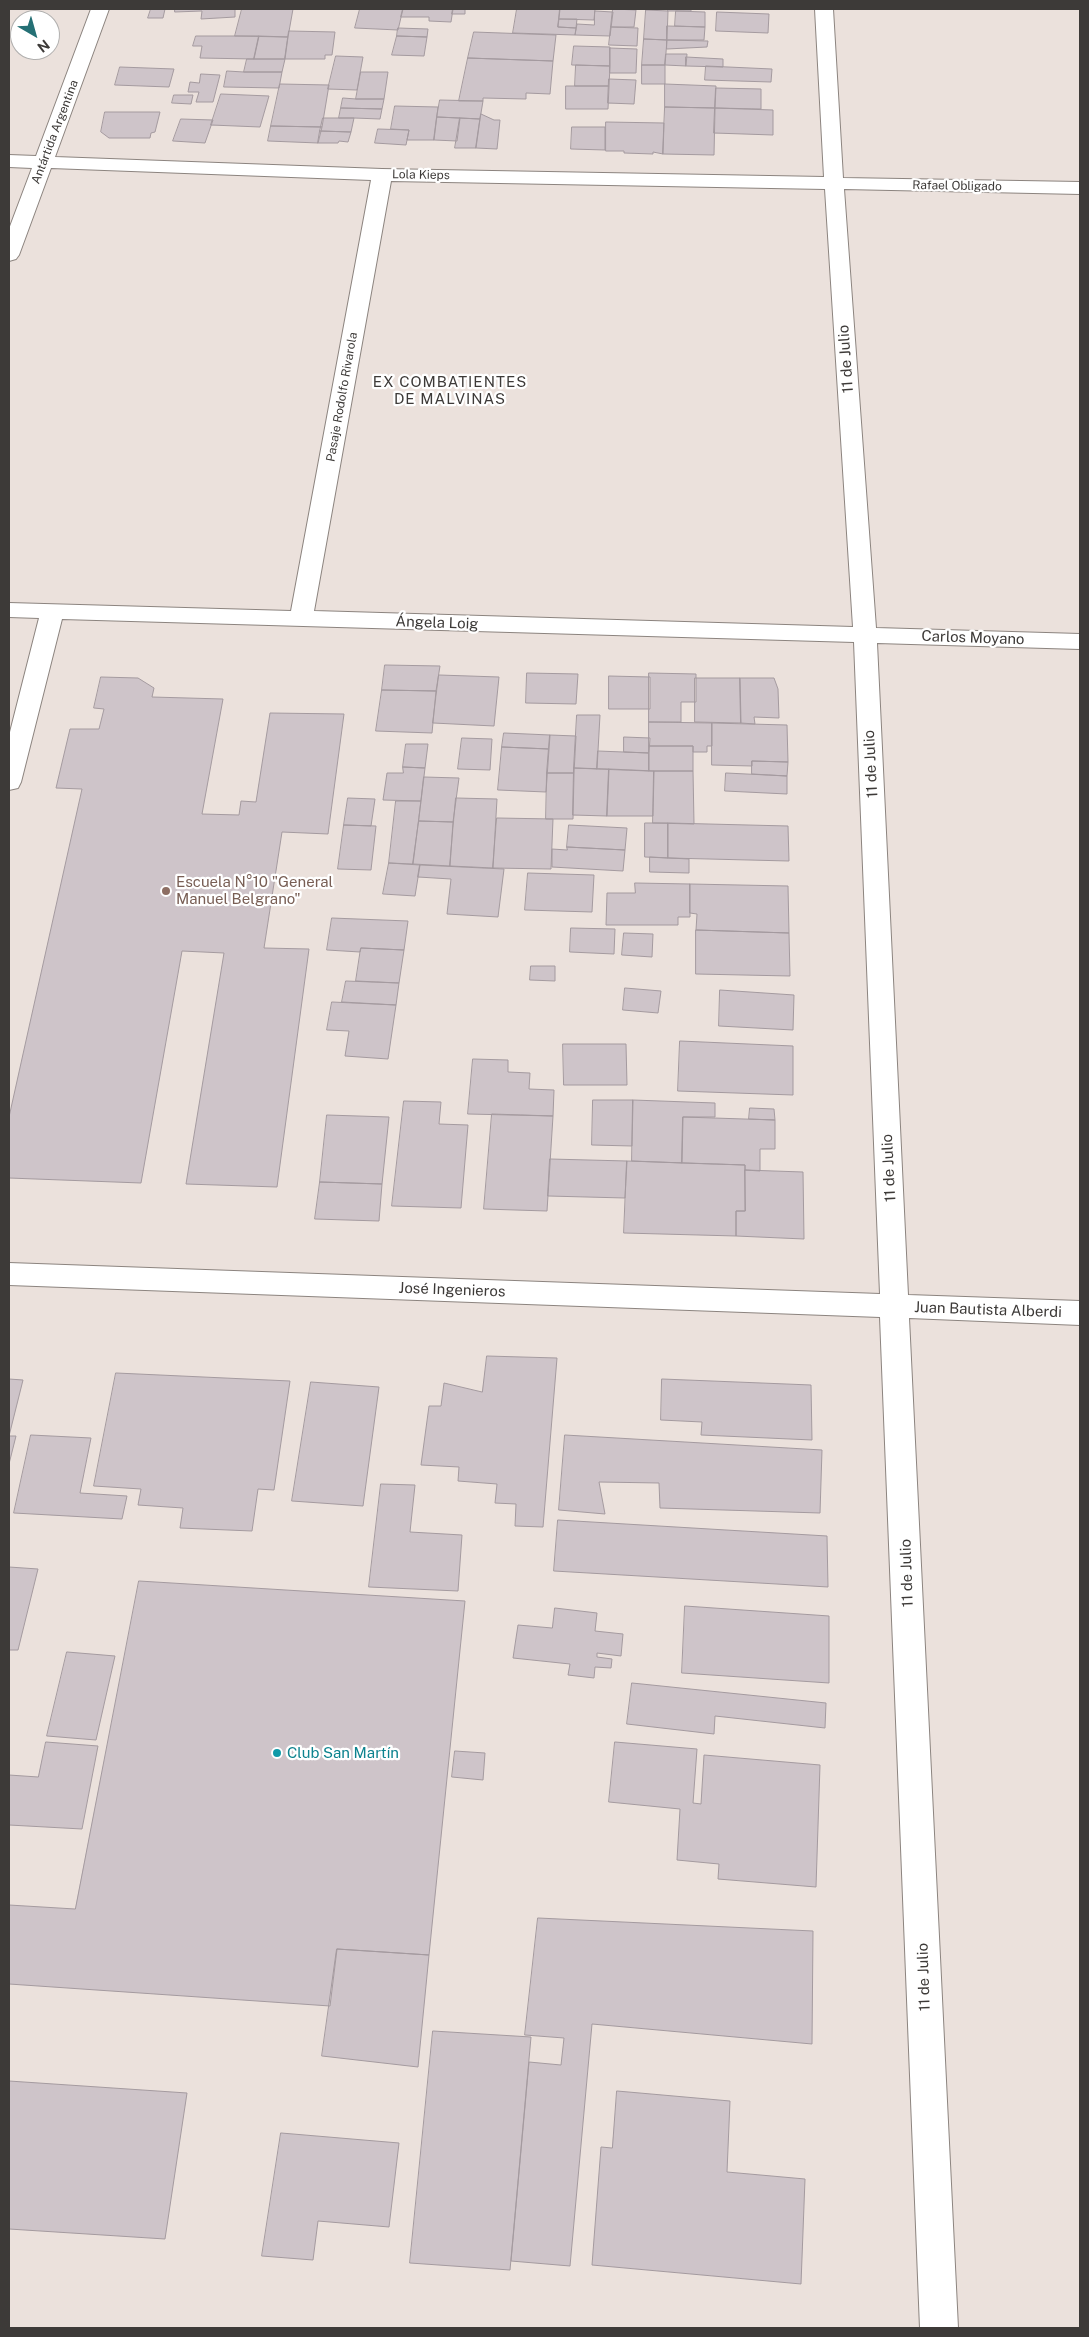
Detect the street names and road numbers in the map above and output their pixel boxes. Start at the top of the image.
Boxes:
street label: Antártida Argentina [29,78,81,186]
street label: Lola Kieps [392,167,450,183]
street label: Rafael Obligado [912,178,1002,194]
street label: 11 de Julio [835,324,857,394]
street label: Pasaje Rodolfo Rivarola [324,331,360,463]
street label: Ángela Loig [395,613,479,633]
street label: Carlos Moyano [921,627,1025,649]
street label: 11 de Julio [860,729,882,799]
street label: 11 de Julio [878,1133,900,1203]
street label: José Ingenieros [398,1279,506,1301]
street label: Juan Bautista Alberdi [914,1298,1062,1322]
street label: 11 de Julio [897,1539,917,1607]
street label: 11 de Julio [914,1943,934,2011]

